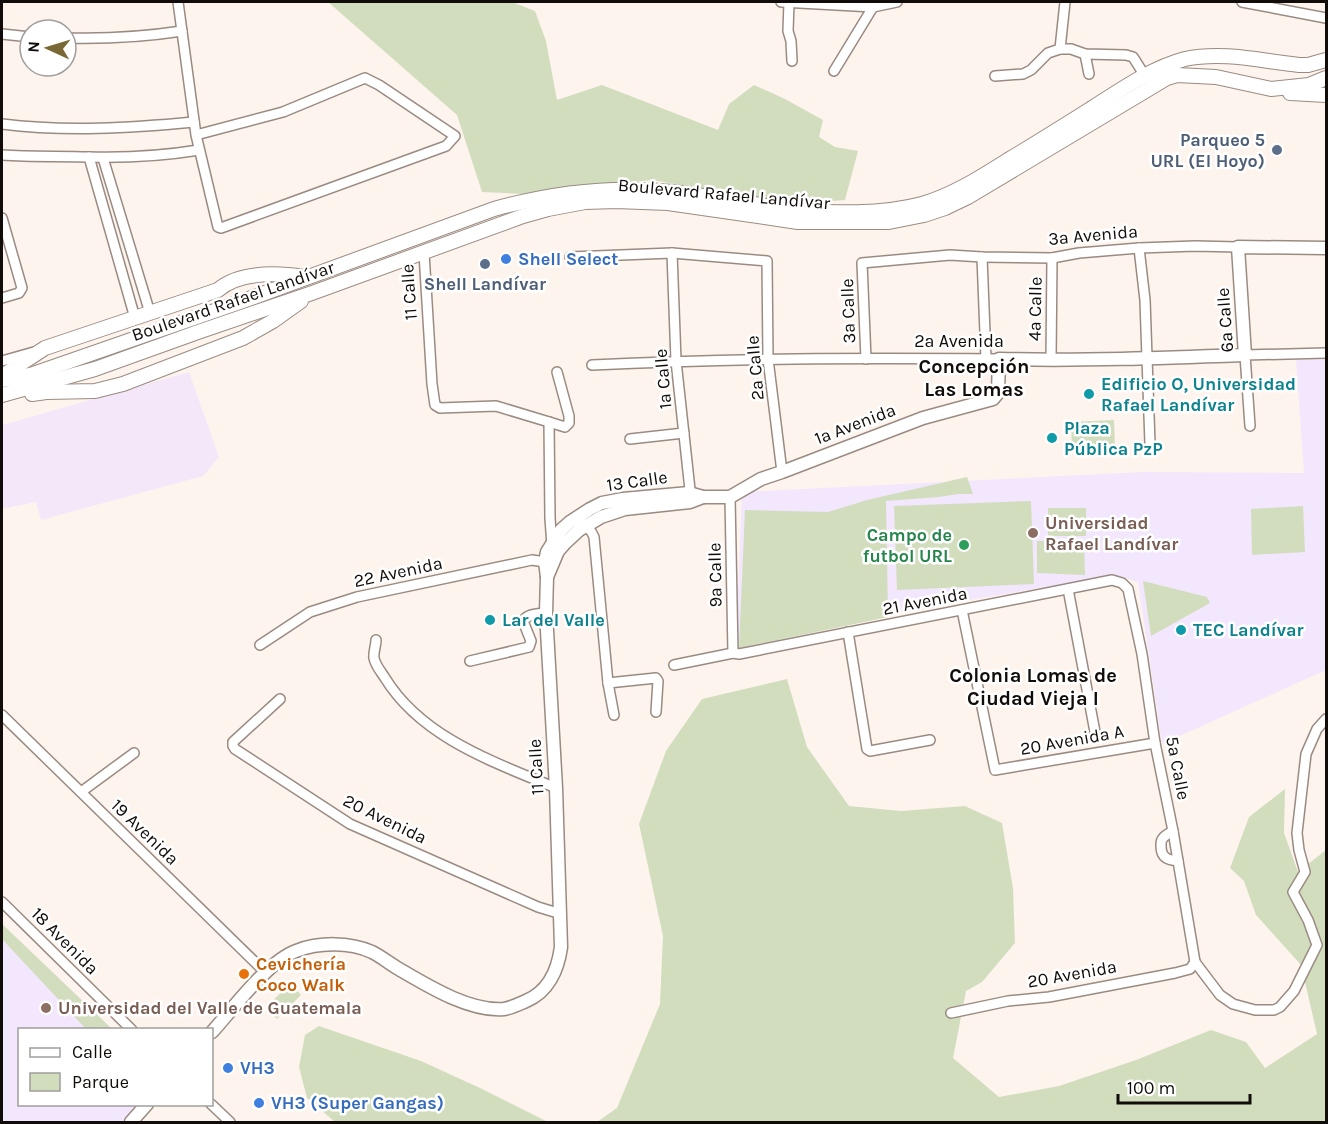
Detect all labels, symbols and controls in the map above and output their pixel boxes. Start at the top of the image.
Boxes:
north arrow [18,18,78,78]
text: N [24,41,43,53]
place label: Parqueo 5 URL (El Hoyo) [1150,129,1265,172]
marker: Parqueo 5 URL (El Hoyo) [1270,143,1284,157]
street label: Boulevard Rafael Landívar [617,174,831,214]
street label: 3a Avenida [1047,220,1139,250]
place label: Shell Select [518,248,618,270]
marker: Shell Select [499,252,513,266]
street label: Boulevard Rafael Landívar [129,256,338,346]
marker: Shell Landívar [478,257,492,271]
street label: 11 Calle [396,263,422,321]
place label: Shell Landívar [424,273,546,295]
street label: 4a Calle [1023,277,1047,341]
street label: 3a Calle [836,278,860,344]
street label: 6a Calle [1212,287,1238,353]
street label: 2a Avenida [914,330,1004,352]
street label: 2a Calle [741,335,769,401]
street label: 1a Calle [649,348,677,410]
district label: Concepción Las Lomas [919,355,1029,401]
place label: Edificio O, Universidad Rafael Landívar [1101,373,1296,416]
marker: Edificio O, Universidad Rafael Landívar [1082,387,1096,401]
street label: 1a Avenida [811,398,899,450]
place label: Plaza Pública PzP [1064,417,1163,460]
marker: Plaza Pública PzP [1045,431,1059,445]
street label: 13 Calle [605,466,669,496]
place label: Universidad Rafael Landívar [1045,512,1178,555]
place label: Campo de futbol URL [863,524,952,567]
marker: Universidad Rafael Landívar [1026,526,1040,540]
marker: Campo de futbol URL [957,538,971,552]
street label: 9a Calle [703,542,727,608]
street label: 22 Avenida [352,552,444,592]
street label: 21 Avenida [881,582,969,620]
place label: Lar del Valle [502,609,605,631]
marker: Lar del Valle [483,613,497,627]
place label: TEC Landívar [1193,619,1304,641]
marker: TEC Landívar [1174,623,1188,637]
district label: Colonia Lomas de Ciudad Vieja I [949,664,1117,710]
street label: 20 Avenida A [1018,720,1126,760]
street label: 5a Calle [1161,734,1195,802]
street label: 11 Calle [524,738,548,796]
street label: 20 Avenida [340,789,430,849]
street label: 19 Avenida [107,794,183,870]
street label: 18 Avenida [27,903,103,979]
place label: Cevichería Coco Walk [256,953,346,996]
street label: 20 Avenida [1026,955,1118,993]
marker: Cevichería Coco Walk [237,967,251,981]
place label: Universidad del Valle de Guatemala [58,997,362,1019]
marker: Universidad del Valle de Guatemala [39,1001,53,1015]
legend [18,1028,213,1106]
text: Calle [72,1041,112,1063]
place label: VH3 [240,1057,275,1079]
marker: VH3 [221,1061,235,1075]
scale bar [1118,1067,1250,1105]
text: Parque [72,1071,129,1093]
text: 100 m [1127,1077,1175,1099]
place label: VH3 (Super Gangas) [271,1092,444,1114]
marker: VH3 (Super Gangas) [252,1096,266,1110]

